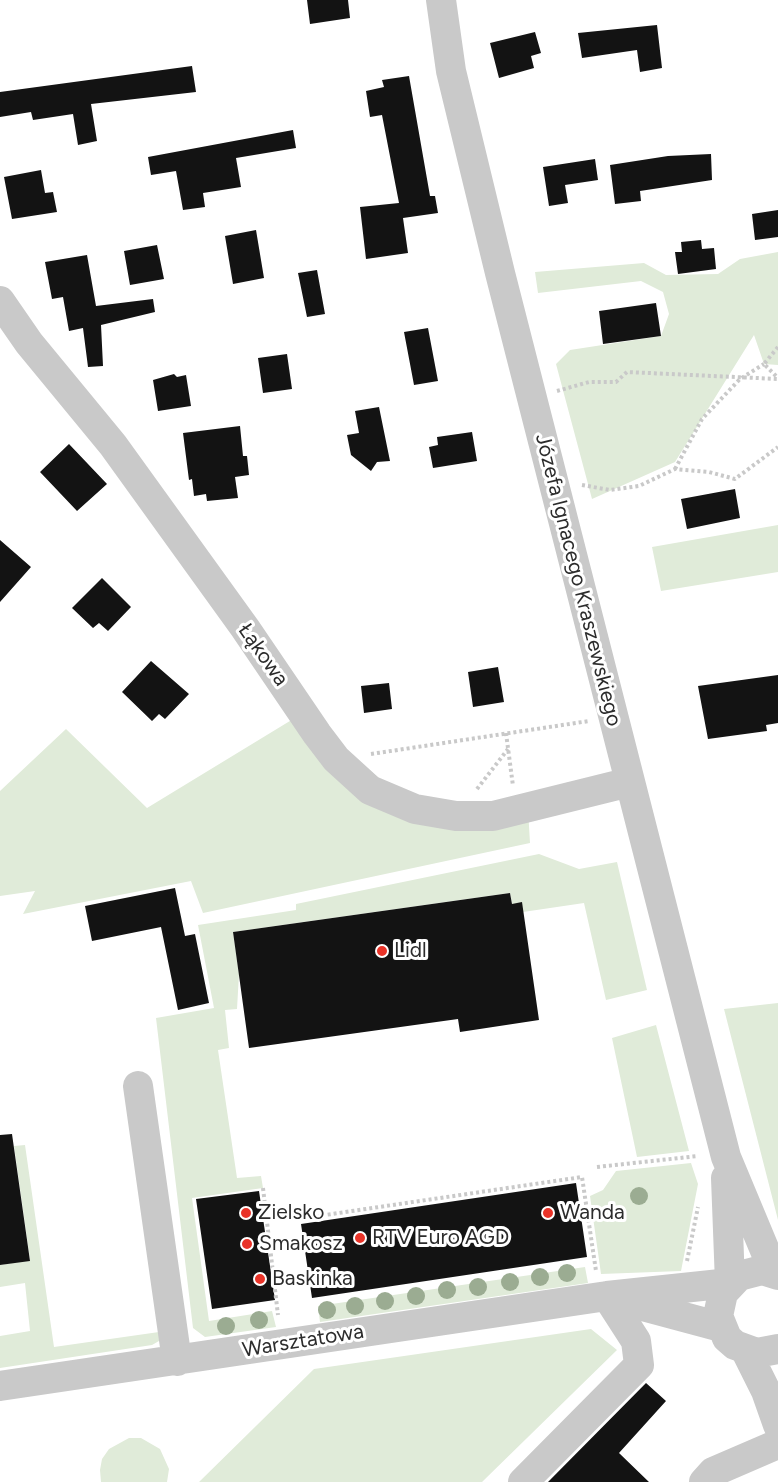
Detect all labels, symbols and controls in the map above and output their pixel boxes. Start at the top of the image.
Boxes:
street label: Józefa Ignacego Kraszewskiego [529,431,627,729]
street label: Łąkowa [232,619,294,691]
place label: Lidl [394,938,427,964]
marker: Lidl [375,944,389,958]
place label: Zielsko [258,1200,324,1226]
place label: Wanda [560,1200,625,1226]
marker: Zielsko [239,1206,253,1220]
marker: Wanda [541,1206,555,1220]
place label: RTV Euro AGD [372,1225,509,1251]
place label: Smakosz [259,1231,343,1257]
marker: RTV Euro AGD [353,1231,367,1245]
marker: Smakosz [240,1237,254,1251]
place label: Baskinka [272,1266,353,1292]
marker: Baskinka [253,1272,267,1286]
street label: Warsztatowa [241,1319,365,1363]

